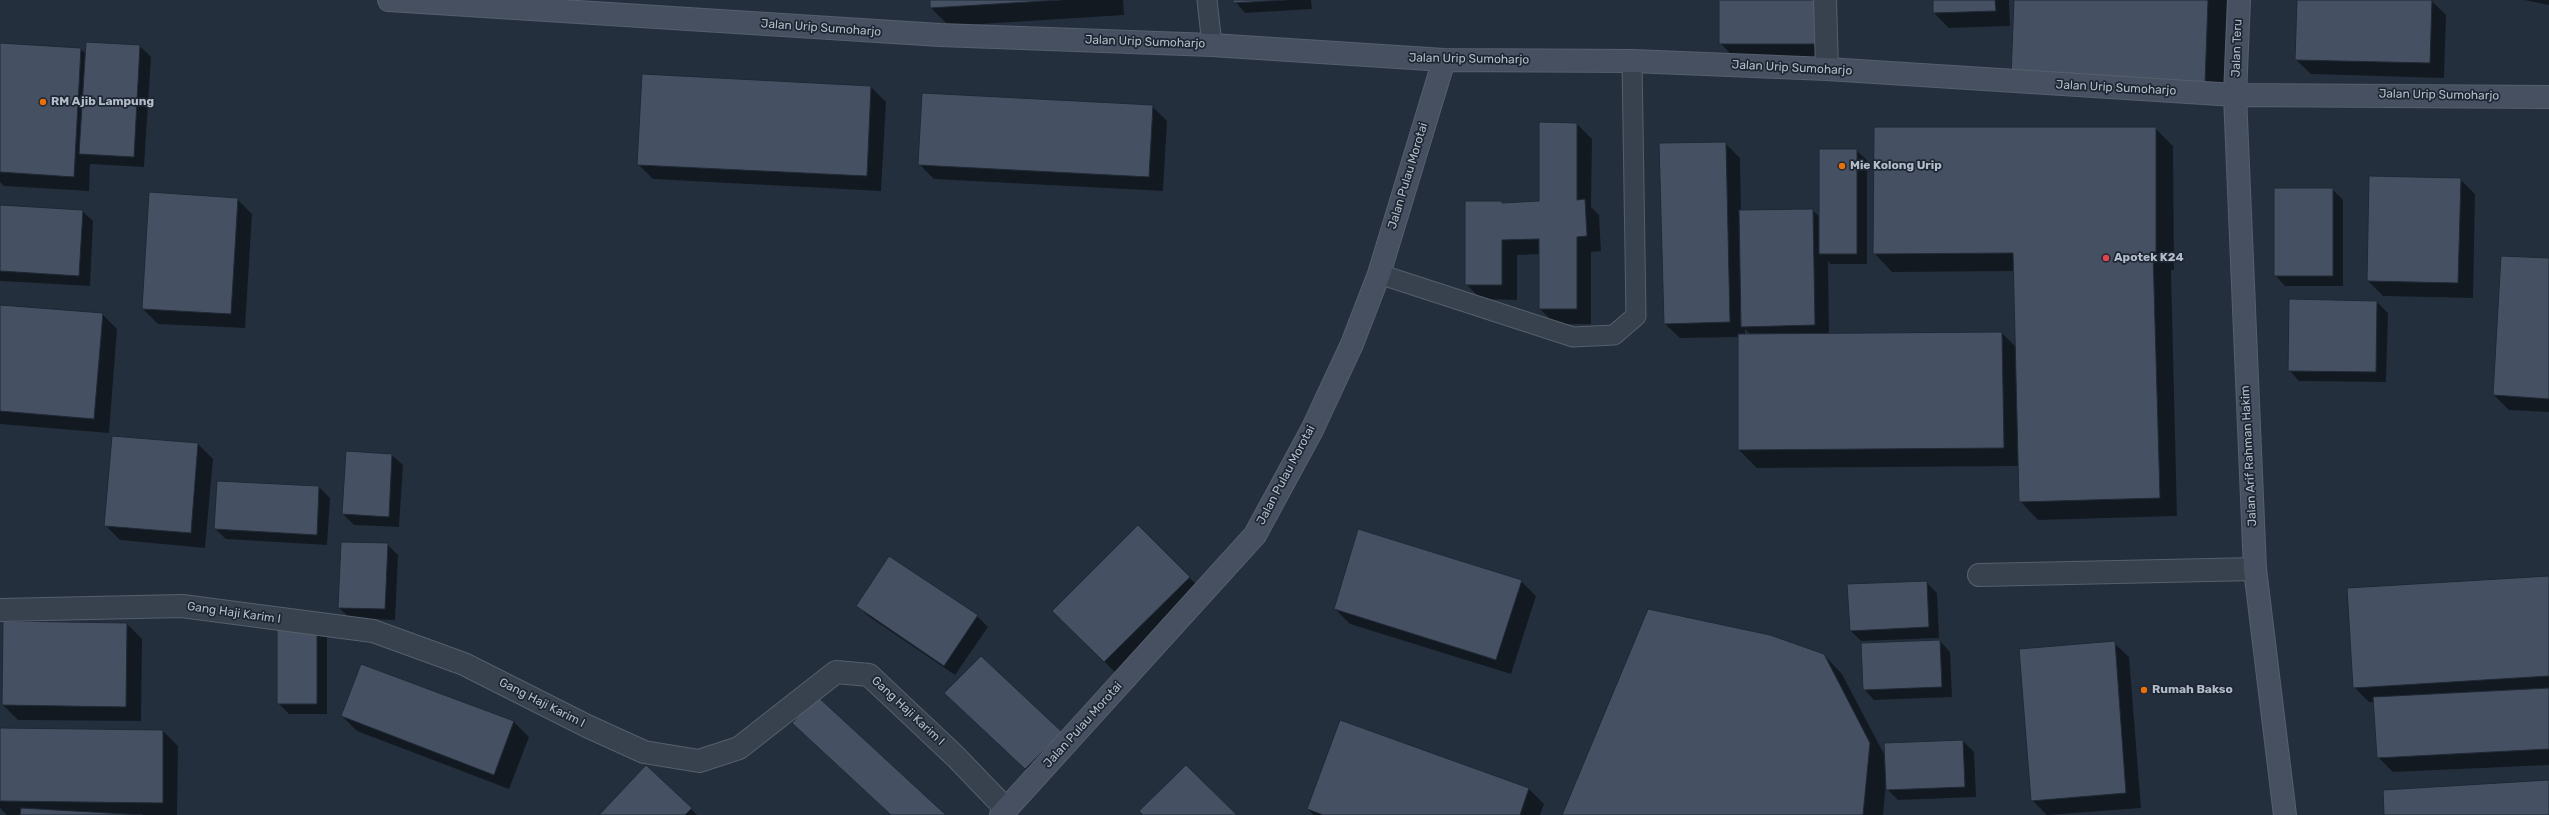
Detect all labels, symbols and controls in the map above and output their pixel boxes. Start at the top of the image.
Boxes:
street label: Jalan Urip Sumoharjo [760,17,882,39]
street label: Jalan Teru [2229,19,2245,77]
street label: Jalan Urip Sumoharjo [1084,33,1206,51]
street label: Jalan Urip Sumoharjo [1409,51,1529,67]
street label: Jalan Urip Sumoharjo [1731,58,1853,78]
street label: Jalan Urip Sumoharjo [2055,78,2177,98]
street label: Jalan Urip Sumoharjo [2379,87,2499,103]
place label: RM Ajib Lampung [51,95,154,109]
marker: RM Ajib Lampung [38,97,48,107]
street label: Jalan Pulau Morotai [1385,121,1431,231]
place label: Mie Kolong Urip [1850,159,1942,173]
marker: Mie Kolong Urip [1837,161,1847,171]
place label: Apotek K24 [2114,251,2184,265]
marker: Apotek K24 [2101,253,2111,263]
street label: Jalan Arif Rahman Hakim [2238,385,2260,527]
street label: Jalan Pulau Morotai [1254,423,1318,527]
street label: Gang Haji Karim I [186,599,282,627]
street label: Gang Haji Karim I [869,674,947,748]
street label: Gang Haji Karim I [497,675,587,731]
street label: Jalan Pulau Morotai [1041,679,1125,771]
place label: Rumah Bakso [2152,683,2233,697]
marker: Rumah Bakso [2139,685,2149,695]

